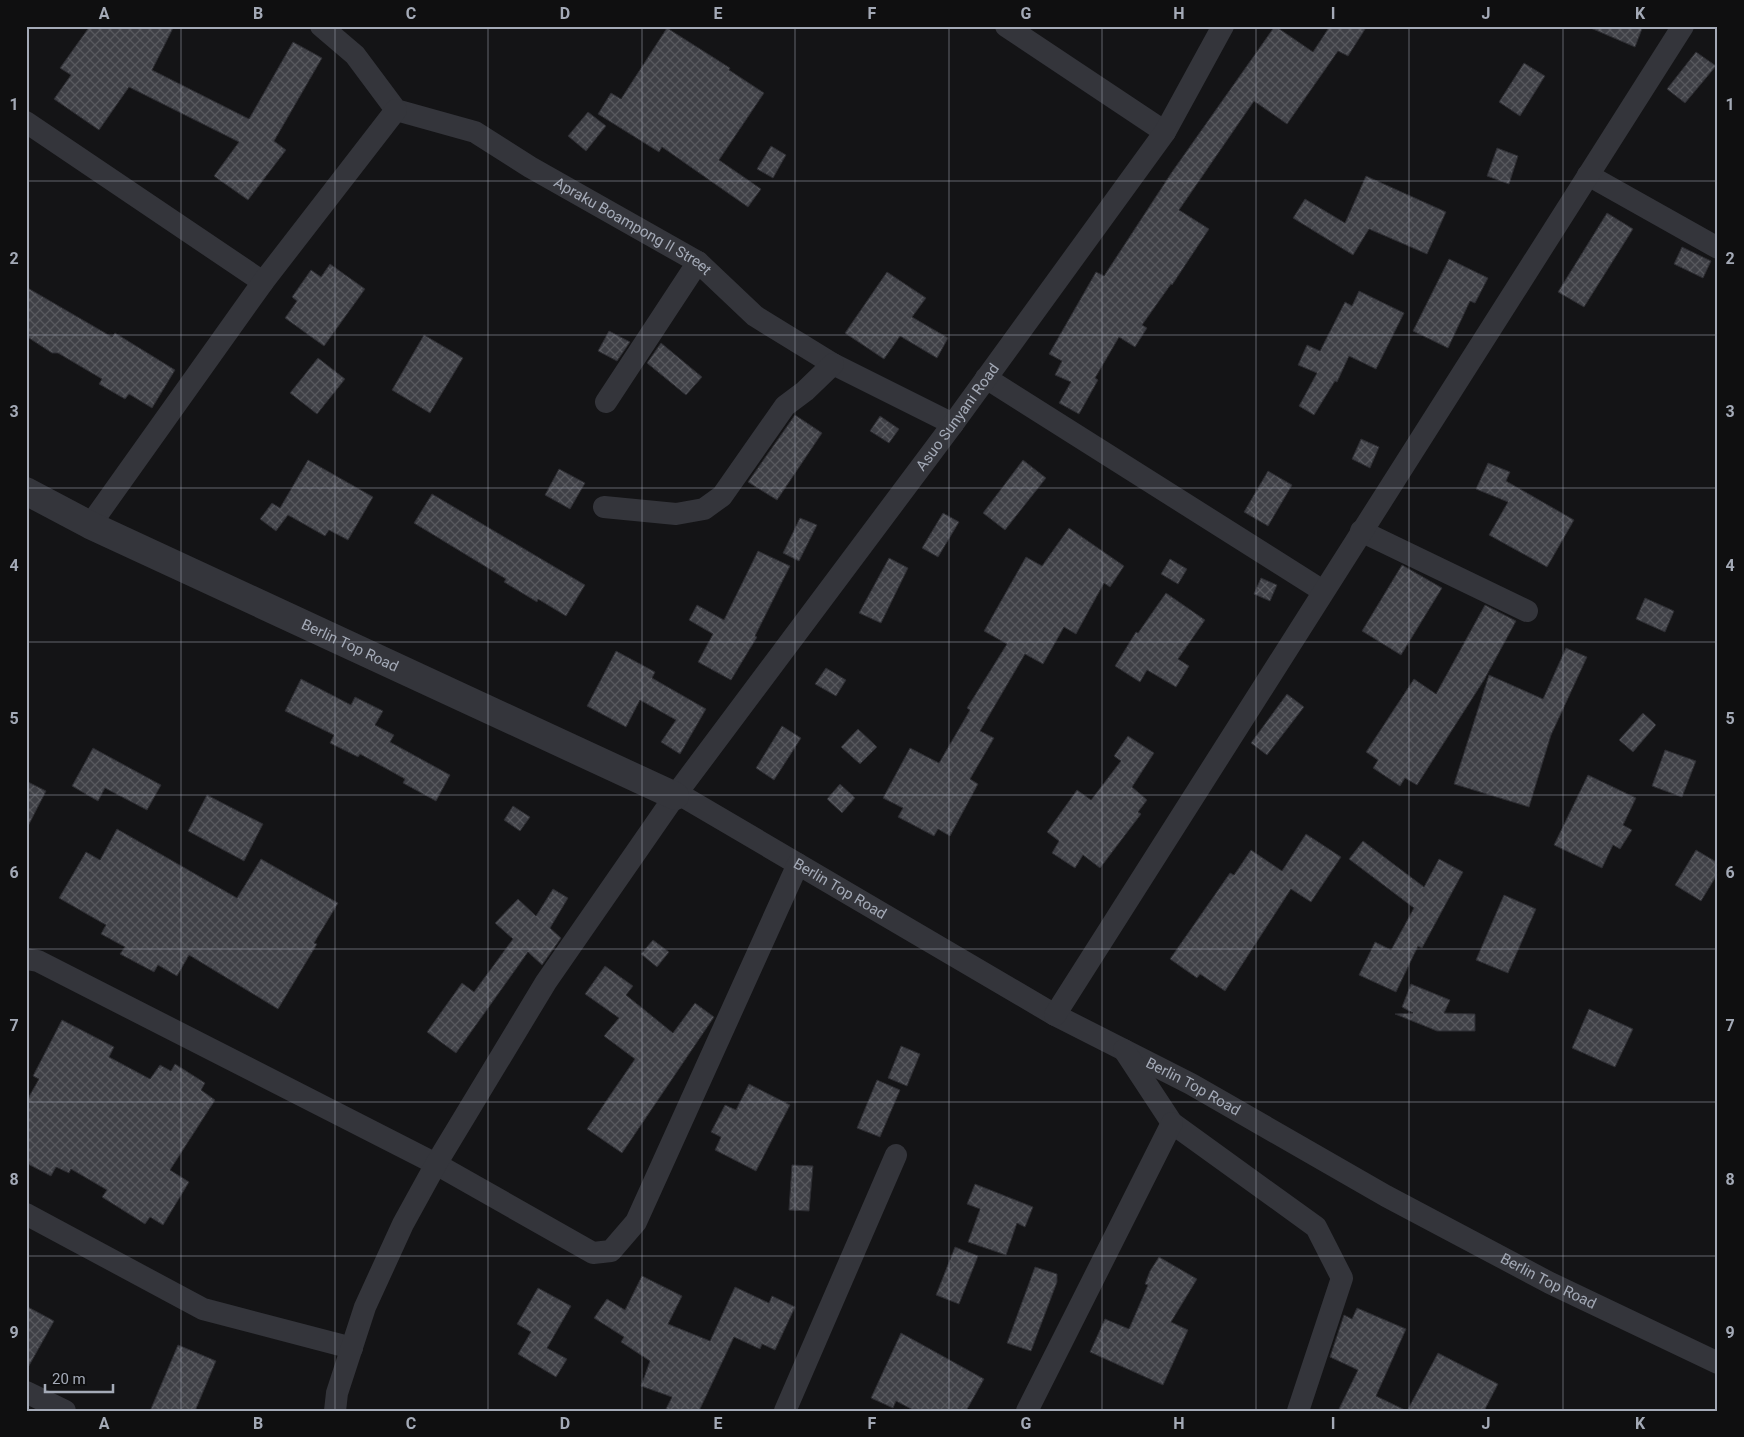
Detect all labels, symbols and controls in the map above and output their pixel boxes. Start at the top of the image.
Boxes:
text: A [99,4,110,23]
text: B [253,4,263,23]
text: C [406,4,416,23]
text: D [560,4,570,23]
text: E [714,4,723,23]
text: F [868,4,877,23]
text: G [1021,4,1032,23]
text: H [1173,4,1185,23]
text: I [1331,4,1335,23]
text: J [1482,4,1490,23]
text: K [1635,4,1646,23]
text: 1 [9,95,19,114]
text: 1 [1725,95,1735,114]
street label: Apraku Boampong II Street [551,173,715,279]
text: 2 [9,249,19,268]
text: 2 [1725,249,1735,268]
street label: Asuo Sunyani Road [912,360,1003,474]
text: 3 [9,402,19,421]
text: 3 [1725,402,1735,421]
text: 4 [9,556,19,575]
text: 4 [1725,556,1735,575]
street label: Berlin Top Road [299,615,401,676]
text: 5 [9,709,19,728]
text: 5 [1725,709,1735,728]
street label: Berlin Top Road [790,854,890,923]
text: 6 [9,863,19,882]
text: 6 [1725,863,1735,882]
text: 7 [9,1016,19,1035]
text: 7 [1725,1016,1735,1035]
street label: Berlin Top Road [1143,1054,1244,1119]
text: 8 [9,1170,19,1189]
text: 8 [1725,1170,1735,1189]
street label: Berlin Top Road [1497,1249,1599,1313]
text: 9 [9,1323,19,1342]
text: 9 [1725,1323,1735,1342]
scale bar [45,1362,112,1394]
text: 20 m [52,1370,86,1388]
text: A [99,1414,110,1433]
text: B [253,1414,263,1433]
text: C [406,1414,416,1433]
text: D [560,1414,570,1433]
text: E [714,1414,723,1433]
text: F [868,1414,877,1433]
text: G [1021,1414,1032,1433]
text: H [1173,1414,1185,1433]
text: I [1331,1414,1335,1433]
text: J [1482,1414,1490,1433]
text: K [1635,1414,1646,1433]

